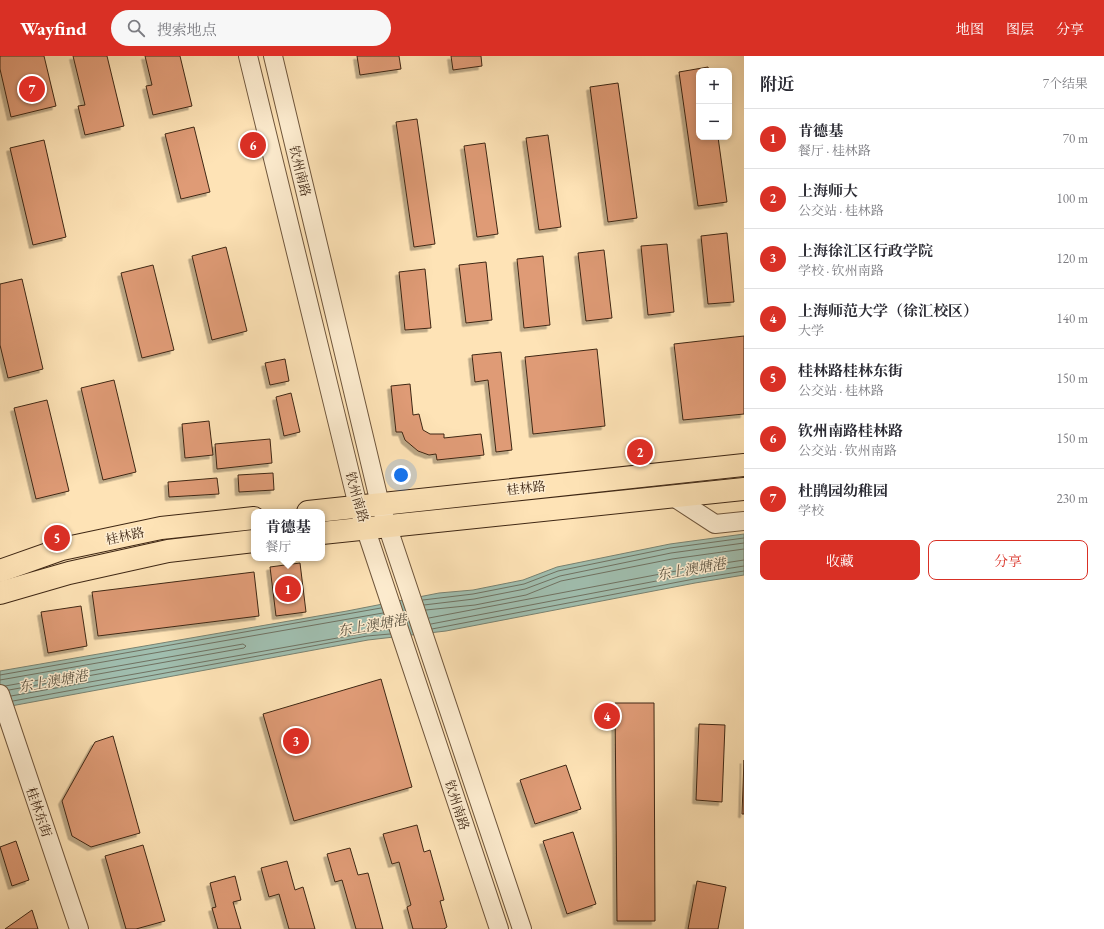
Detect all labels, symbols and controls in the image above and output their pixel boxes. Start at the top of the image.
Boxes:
search box [111,10,391,46]
text: Wayfind [20,16,87,41]
icon: search [125,17,147,39]
text: 搜索地点 [157,20,217,39]
text: 地图 [956,20,984,38]
text: 图层 [1006,20,1034,38]
text: 分享 [1056,20,1084,38]
map controls [696,68,732,140]
button: + [696,68,732,104]
text: 附近 [760,73,794,95]
pin: 7 [19,74,45,104]
text: 7个结果 [1043,75,1088,92]
button: − [696,104,732,140]
text: 肯德基 [798,121,843,140]
pin: 6 [240,130,266,160]
text: 1 [770,130,776,147]
text: 70 m [1063,130,1088,147]
text: 餐厅 · 桂林路 [798,142,871,159]
street label: 钦州南路 [285,144,315,198]
text: 上海师大 [798,181,858,200]
text: 2 [770,190,776,207]
text: 100 m [1057,190,1088,207]
text: 公交站 · 桂林路 [798,202,884,219]
text: 上海徐汇区行政学院 [798,241,933,260]
text: 3 [770,250,776,267]
text: 120 m [1057,250,1088,267]
text: 学校 · 钦州南路 [798,262,884,279]
text: 上海师范大学（徐汇校区） [798,301,978,320]
text: 4 [770,310,776,327]
text: 140 m [1057,310,1088,327]
text: 大学 [798,322,824,339]
text: 桂林路桂林东街 [798,361,903,380]
text: 5 [770,370,776,387]
text: 150 m [1057,370,1088,387]
text: 公交站 · 桂林路 [798,382,884,399]
text: 钦州南路桂林路 [798,421,903,440]
text: 6 [770,430,776,447]
text: 150 m [1057,430,1088,447]
pin: 2 [627,437,653,467]
text: 公交站 · 钦州南路 [798,442,897,459]
your location [391,465,411,485]
street label: 钦州南路 [342,470,372,524]
street label: 桂林路 [506,478,546,498]
text: 杜鹃园幼稚园 [798,481,888,500]
text: 7 [770,490,776,507]
text: 230 m [1057,490,1088,507]
text: 学校 [798,502,824,519]
popup [251,509,325,561]
text: 肯德基 [265,517,311,536]
pin: 5 [44,523,70,553]
street label: 桂林路 [104,524,146,548]
text: 餐厅 [265,538,292,555]
button: 收藏 [760,540,920,580]
button: 分享 [928,540,1088,580]
water label: 东上澳塘港 [655,554,729,584]
pin: 1 [275,574,301,604]
water label: 东上澳塘港 [336,610,410,640]
water label: 东上澳塘港 [17,666,91,696]
pin: 4 [594,701,620,731]
pin: 3 [283,726,309,756]
street label: 钦州南路 [441,778,473,832]
street label: 桂林东街 [22,785,56,839]

